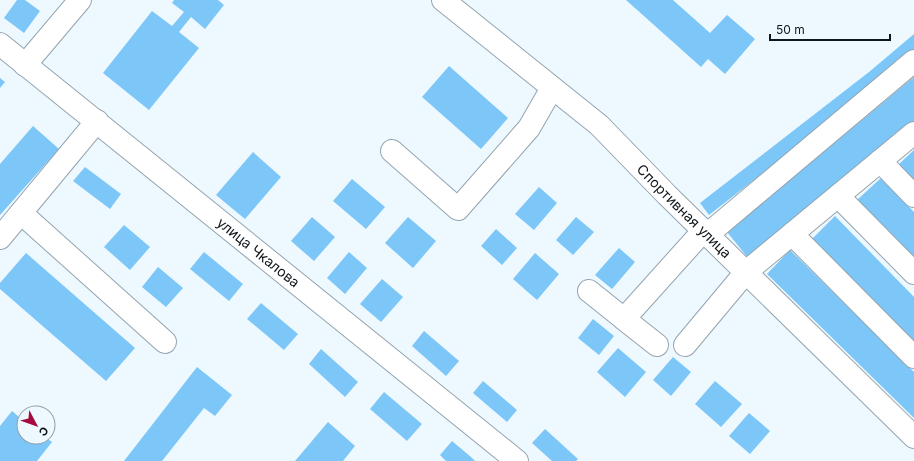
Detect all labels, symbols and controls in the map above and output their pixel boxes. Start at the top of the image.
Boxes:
scale bar [770,16,890,42]
text: 50 m [776,22,805,37]
street label: Спортивная улица [634,160,735,261]
street label: улица Чкалова [214,214,303,290]
north arrow [16,405,56,445]
text: С [36,424,52,439]

